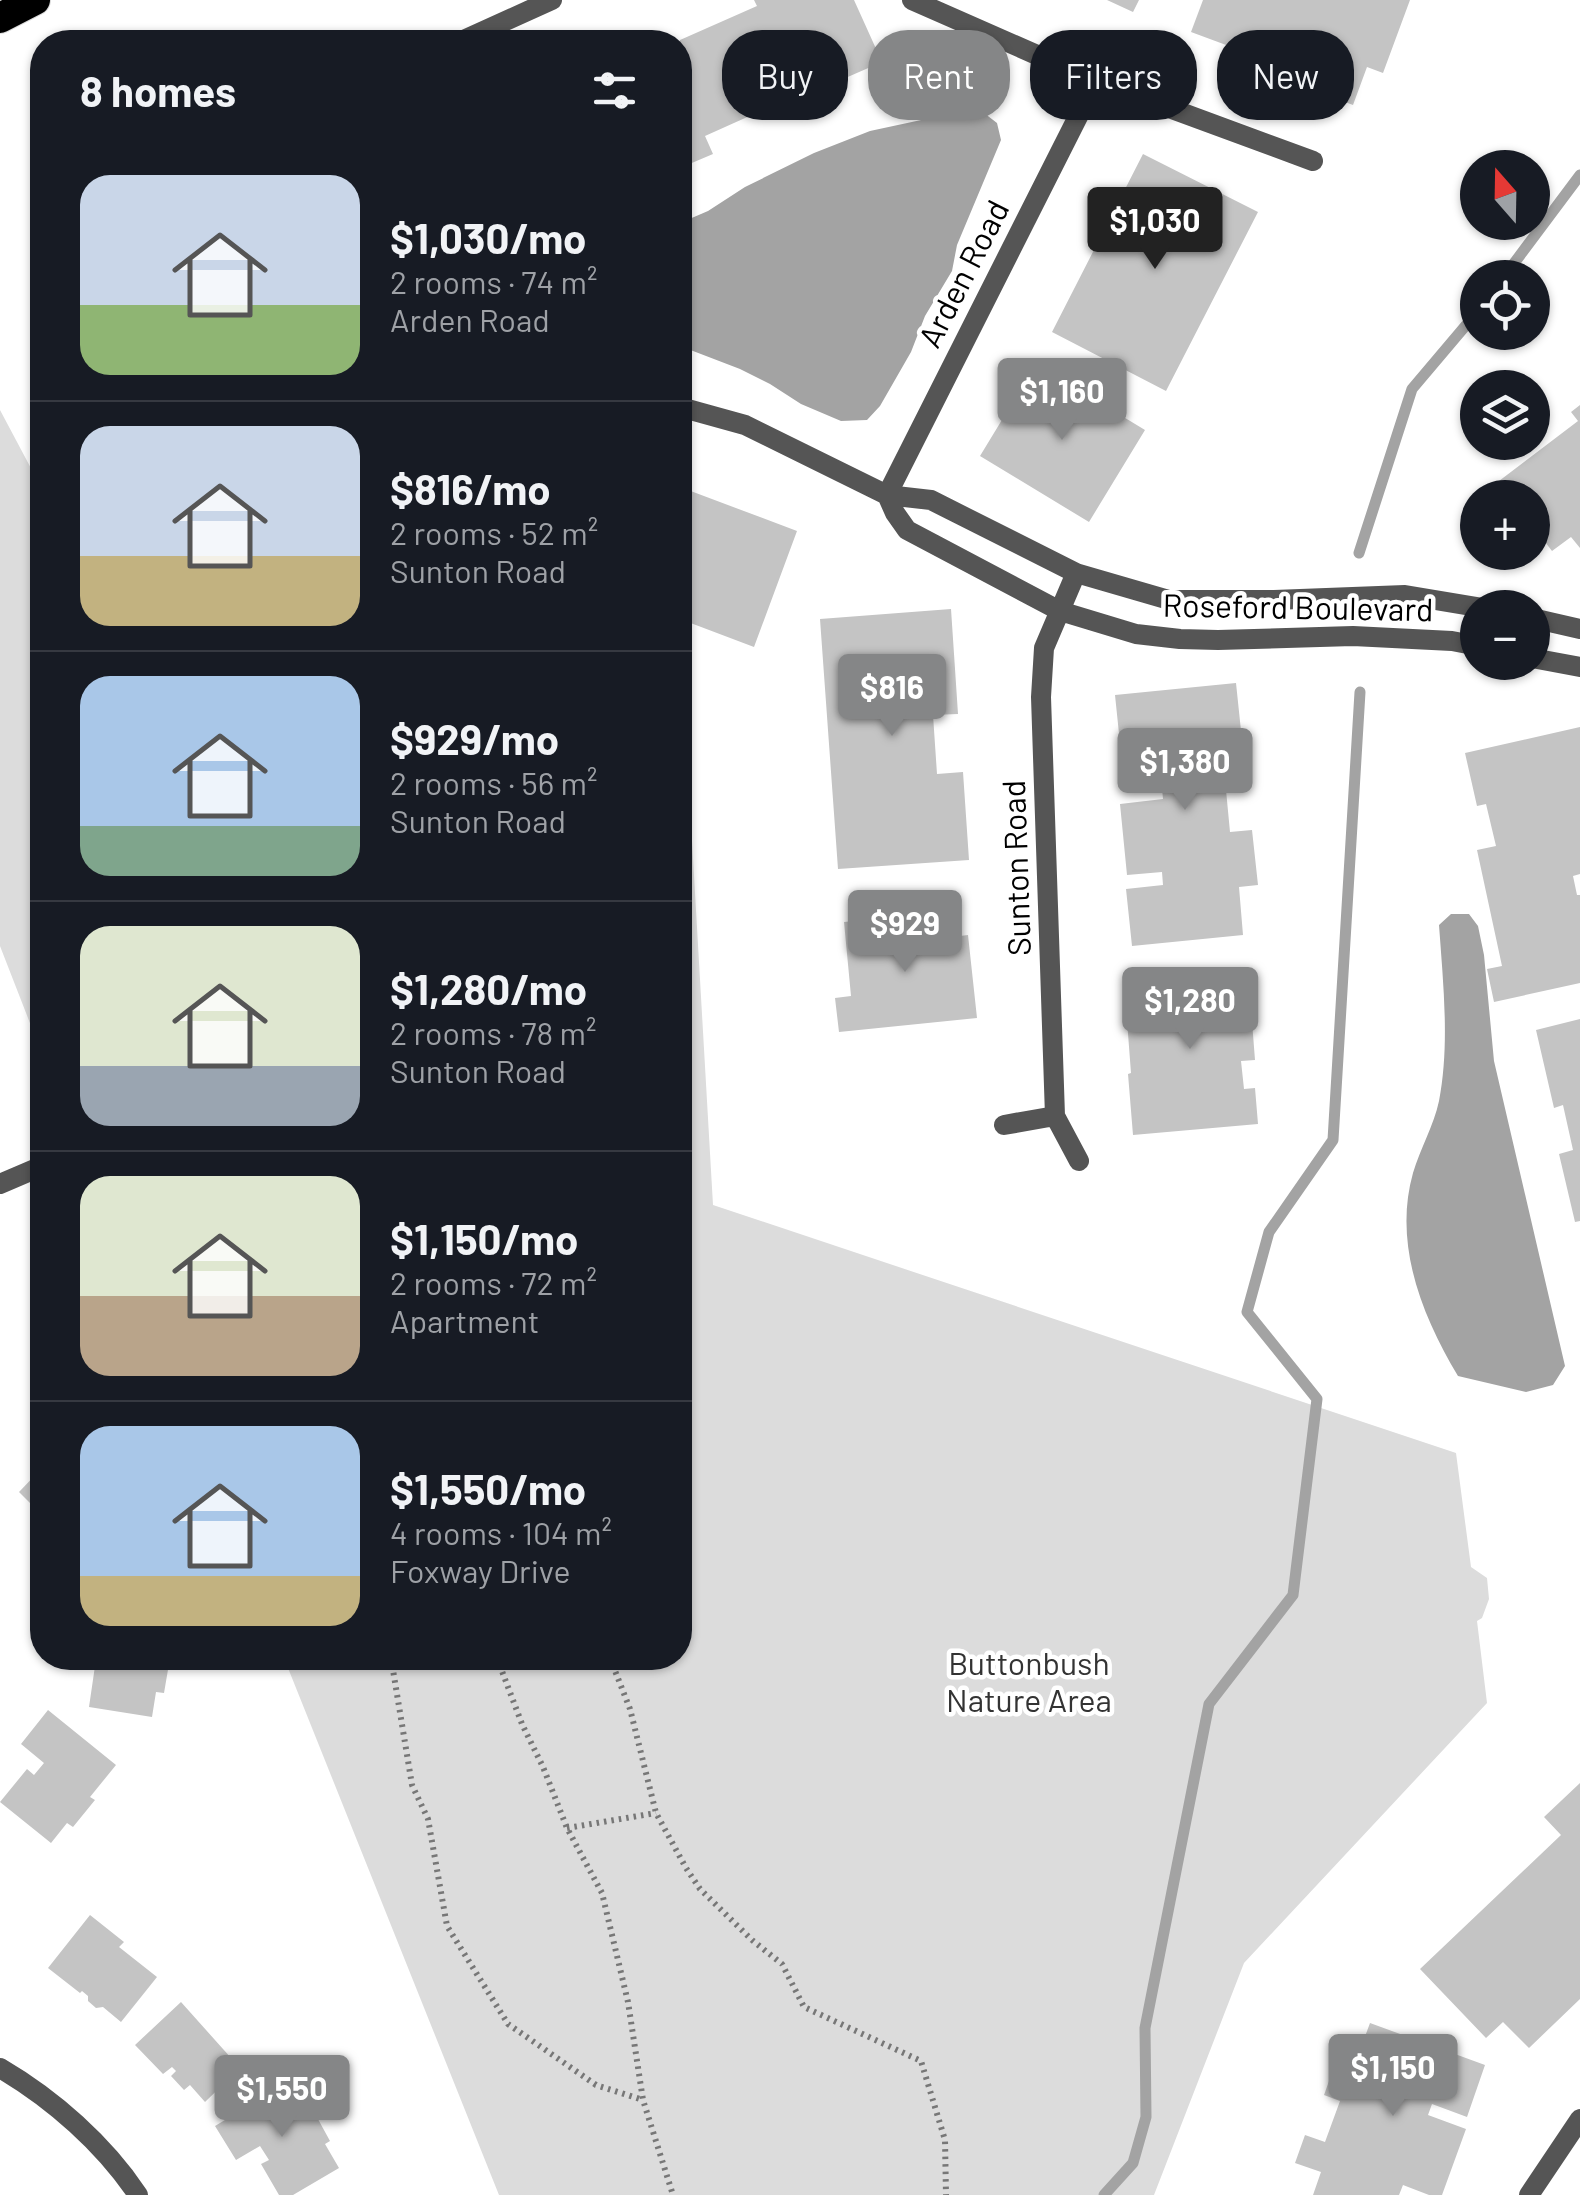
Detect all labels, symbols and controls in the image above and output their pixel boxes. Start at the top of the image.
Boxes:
chip: Buy [722,30,848,120]
chip: Rent [868,30,1010,120]
chip: Filters [1030,30,1197,120]
chip: New [1217,30,1354,120]
icon: filters [587,63,642,118]
text: 8 homes [80,65,236,115]
north arrow [1460,150,1550,240]
map controls [1460,150,1550,680]
pin: $1,030 [1074,187,1236,272]
street label: Arden Road [909,193,1015,353]
text: $1,030 [1109,200,1201,238]
text: $1,030/mo [390,212,586,262]
icon: home [160,215,280,335]
button: locate [1460,260,1550,350]
text: 2 rooms · 74 m² [390,262,597,300]
text: Arden Road [390,300,550,338]
pin: $1,160 [981,358,1143,443]
button: layers [1460,370,1550,460]
text: $1,160 [1020,371,1104,409]
text: $816/mo [390,463,551,513]
icon: home [160,466,280,586]
button: + [1460,480,1550,570]
text: 2 rooms · 52 m² [390,513,598,551]
text: Sunton Road [390,551,566,589]
street label: Roseford Boulevard [1162,585,1434,627]
button: − [1460,590,1550,680]
pin: $816 [833,654,951,739]
text: $816 [860,667,924,705]
text: $929/mo [390,713,559,763]
icon: home [160,716,280,836]
pin: $1,380 [1104,728,1266,813]
text: $1,380 [1140,741,1230,779]
text: 2 rooms · 56 m² [390,763,598,801]
street label: Sunton Road [993,779,1037,957]
text: Sunton Road [390,801,566,839]
pin: $929 [846,890,964,975]
text: $929 [870,903,940,941]
text: $1,280/mo [390,963,587,1013]
icon: home [160,966,280,1086]
pin: $1,280 [1109,967,1271,1052]
text: $1,280 [1144,980,1236,1018]
text: 2 rooms · 78 m² [390,1013,596,1051]
text: Sunton Road [390,1051,566,1089]
text: $1,150/mo [390,1213,578,1263]
icon: home [160,1216,280,1336]
text: 2 rooms · 72 m² [390,1263,597,1301]
text: Apartment [390,1301,539,1339]
text: $1,550/mo [390,1463,586,1513]
icon: home [160,1466,280,1586]
text: 4 rooms · 104 m² [390,1513,612,1551]
text: Foxway Drive [390,1551,571,1589]
park label: Buttonbush Nature Area [946,1643,1112,1718]
pin: $1,150 [1312,2034,1474,2119]
text: $1,150 [1351,2047,1435,2085]
pin: $1,550 [201,2055,363,2140]
text: $1,550 [237,2068,327,2106]

